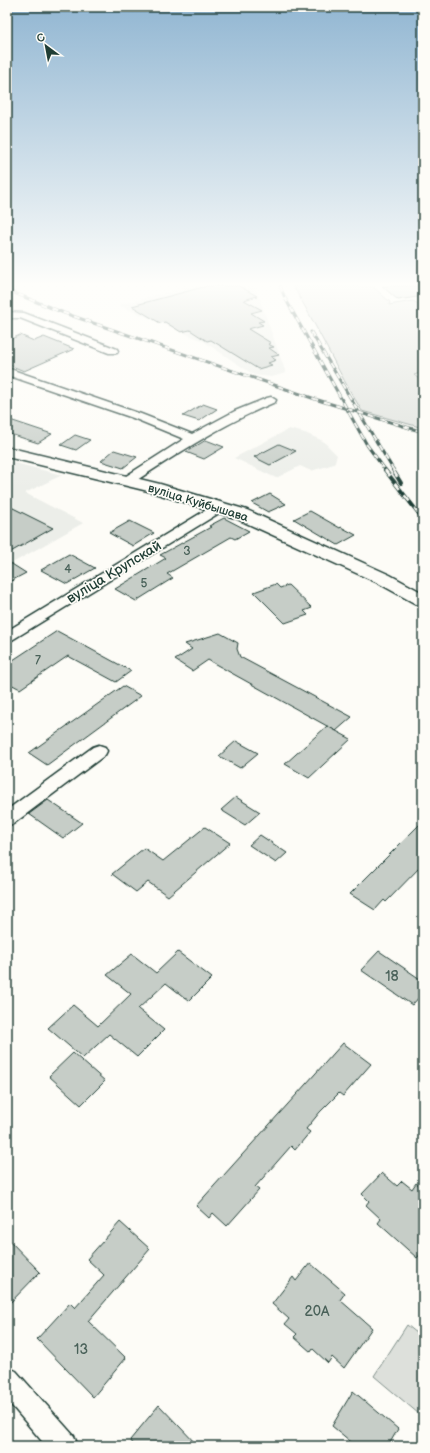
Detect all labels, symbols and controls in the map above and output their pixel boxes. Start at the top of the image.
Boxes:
north arrow [26,26,66,66]
text: С [34,30,48,45]
street label: вуліца Куйбышава [146,481,250,525]
street label: вуліца Крупскай [64,537,164,607]
house number: 3 [183,544,191,559]
house number: 4 [64,562,72,577]
house number: 5 [141,576,148,591]
house number: 7 [35,653,41,668]
house number: 18 [385,968,399,985]
house number: 20А [305,1303,330,1320]
house number: 13 [74,1341,88,1358]

